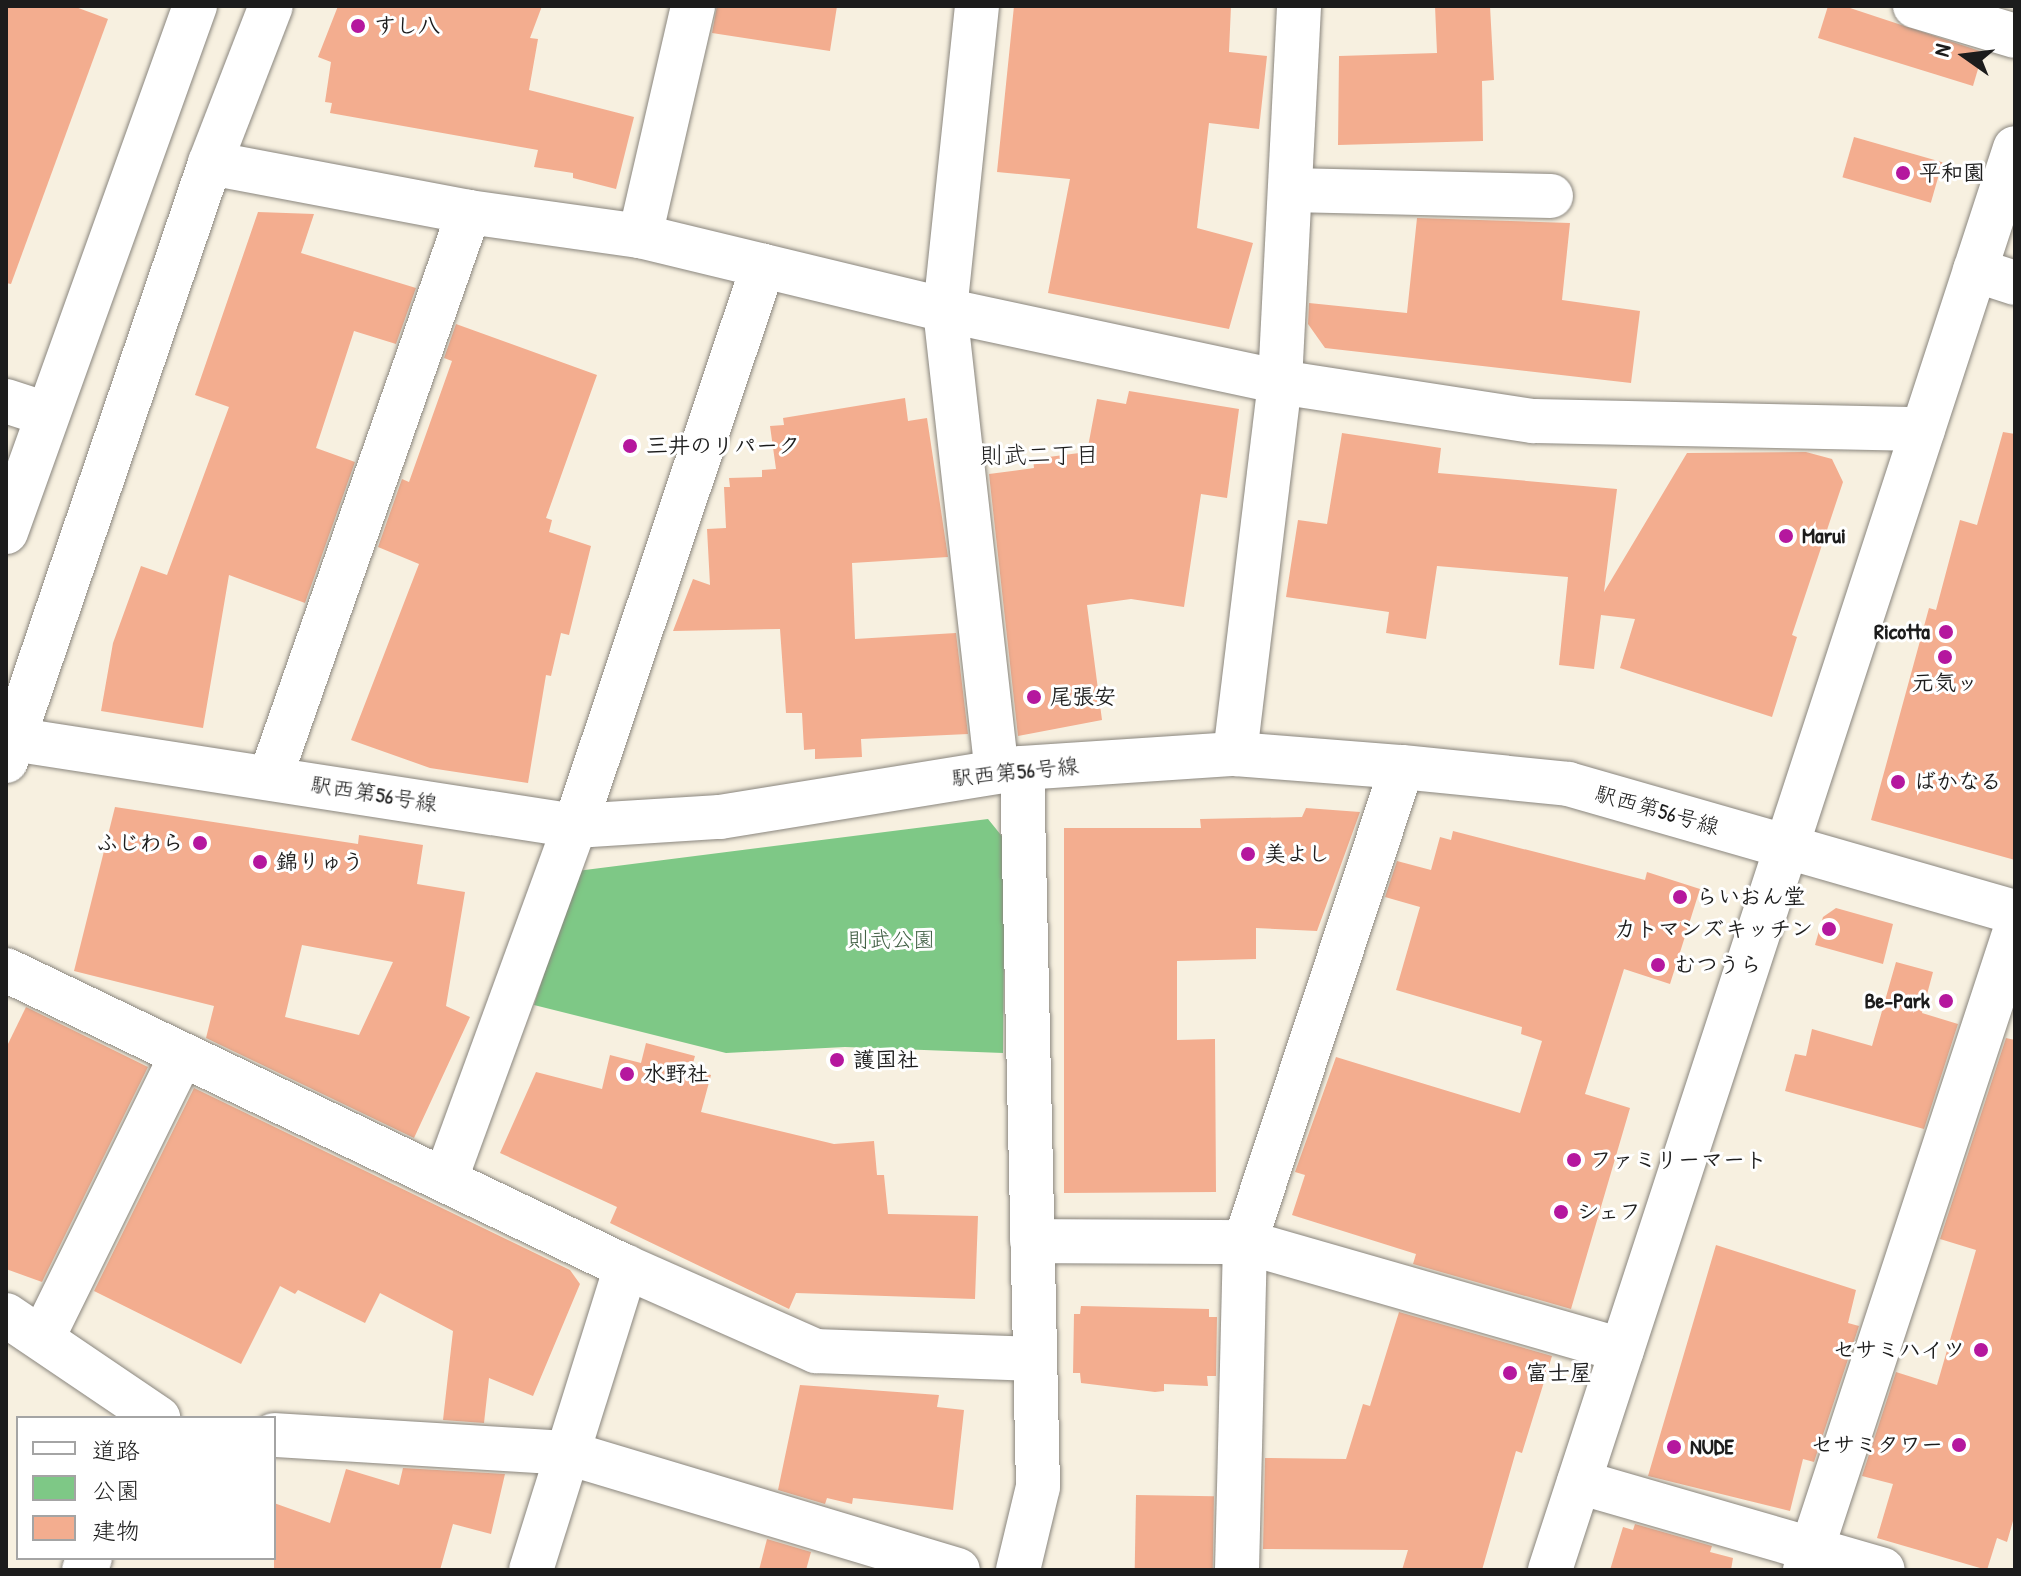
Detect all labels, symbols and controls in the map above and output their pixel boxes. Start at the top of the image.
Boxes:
place label: すし八 [374,13,440,39]
north arrow [1925,16,2005,96]
marker: すし八 [349,17,367,35]
text: N [1926,41,1958,60]
place label: 平和園 [1919,160,1985,186]
marker: 平和園 [1894,164,1912,182]
place label: 三井のリパーク [646,433,800,459]
marker: 三井のリパーク [621,437,639,455]
district label: 則武二丁目 [979,441,1099,469]
place label: Marui [1802,523,1846,549]
marker: Marui [1777,527,1795,545]
place label: Ricotta [1874,619,1930,645]
marker: Ricotta [1937,623,1955,641]
marker: 元気ッ [1936,648,1954,666]
place label: 元気ッ [1912,670,1978,696]
place label: 尾張安 [1050,684,1116,710]
marker: 尾張安 [1025,688,1043,706]
street label: 駅西第56号線 [950,752,1080,792]
place label: ばかなる [1914,769,2002,795]
street label: 駅西第56号線 [309,771,439,817]
marker: ばかなる [1889,773,1907,791]
street label: 駅西第56号線 [1592,780,1722,840]
place label: ふじわら [96,830,184,856]
marker: ふじわら [191,834,209,852]
place label: 美よし [1264,841,1330,867]
marker: 美よし [1239,845,1257,863]
place label: 錦りゅう [276,849,364,875]
marker: 錦りゅう [251,853,269,871]
place label: らいおん堂 [1696,884,1806,910]
marker: らいおん堂 [1671,888,1689,906]
place label: カトマンズキッチン [1615,916,1813,942]
marker: カトマンズキッチン [1820,920,1838,938]
park label: 則武公園 [847,927,935,953]
place label: むつうら [1674,952,1762,978]
marker: むつうら [1649,956,1667,974]
place label: Be-Park [1864,988,1930,1014]
marker: Be-Park [1937,992,1955,1010]
place label: 護国社 [853,1047,919,1073]
marker: 護国社 [828,1051,846,1069]
place label: 水野社 [643,1061,709,1087]
marker: 水野社 [618,1065,636,1083]
place label: ファミリーマート [1590,1147,1766,1173]
marker: ファミリーマート [1565,1151,1583,1169]
place label: シェフ [1577,1199,1643,1225]
marker: シェフ [1552,1203,1570,1221]
place label: セサミハイツ [1833,1337,1965,1363]
marker: セサミハイツ [1972,1341,1990,1359]
place label: 富士屋 [1526,1360,1592,1386]
marker: 富士屋 [1501,1364,1519,1382]
legend [16,1416,276,1560]
place label: セサミタワー [1811,1432,1943,1458]
text: 道路 [92,1434,140,1466]
place label: NUDE [1690,1434,1734,1460]
marker: セサミタワー [1950,1436,1968,1454]
marker: NUDE [1665,1438,1683,1456]
text: 公園 [92,1474,140,1506]
text: 建物 [92,1514,140,1546]

